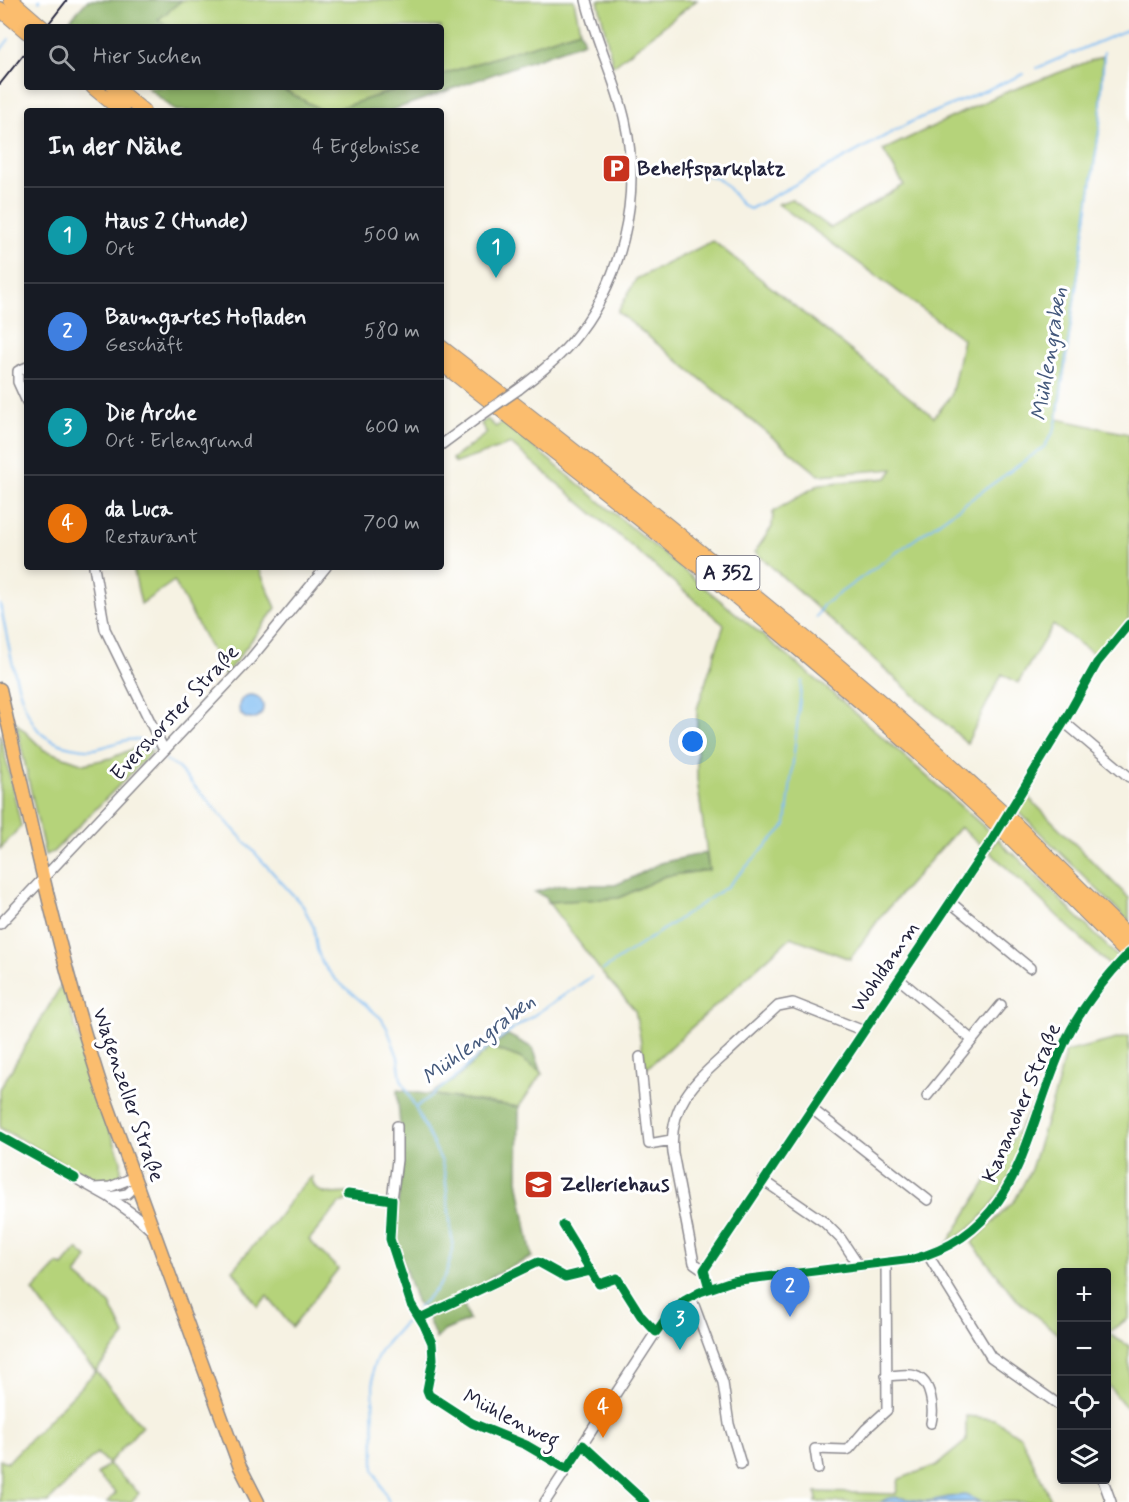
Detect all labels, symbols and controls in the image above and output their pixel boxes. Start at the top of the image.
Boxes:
search box [24,24,444,90]
icon: search [45,41,78,74]
text: Hier suchen [93,43,202,71]
text: In der Nähe [48,130,182,164]
text: 4 Ergebnisse [312,134,420,161]
parking icon: Behelfsparkplatz [600,153,632,185]
place label: Behelfsparkplatz [637,155,786,183]
text: Haus 2 (Hunde) [105,208,247,236]
text: 1 [63,222,72,249]
text: 500 m [363,222,420,249]
pin: 1 [476,228,516,278]
text: Ort [105,236,134,263]
water label: Mühlengraben [1026,285,1075,423]
text: Baumgartes Hofladen [105,304,307,332]
text: 2 [63,318,72,345]
text: 580 m [364,318,420,345]
text: Geschäft [105,332,183,359]
text: Die Arche [105,400,197,428]
text: 3 [63,414,72,441]
text: 600 m [365,414,420,441]
text: Ort · Erlengrund [105,428,253,455]
text: da Luca [105,496,173,524]
text: 4 [62,510,73,537]
text: 700 m [363,510,420,537]
text: Restaurant [105,524,198,551]
road number: A 352 [696,556,760,590]
street label: Evershorster Straße [104,639,246,787]
your location [678,727,707,756]
street label: Wohldamm [844,916,926,1018]
water label: Mühlengraben [417,988,542,1093]
street label: Wagenzeller Straße [83,1004,171,1186]
street label: Kananoher Straße [976,1019,1068,1187]
school or university icon: Zelleriehaus [523,1169,555,1201]
place label: Zelleriehaus [560,1171,670,1199]
pin: 2 [770,1268,810,1317]
map controls [1057,1268,1111,1484]
button: + [1057,1268,1111,1322]
pin: 3 [660,1300,700,1350]
button: − [1057,1322,1111,1376]
button: locate [1057,1376,1111,1430]
street label: Mühlenweg [457,1383,564,1457]
pin: 4 [584,1388,622,1438]
button: layers [1057,1430,1111,1484]

